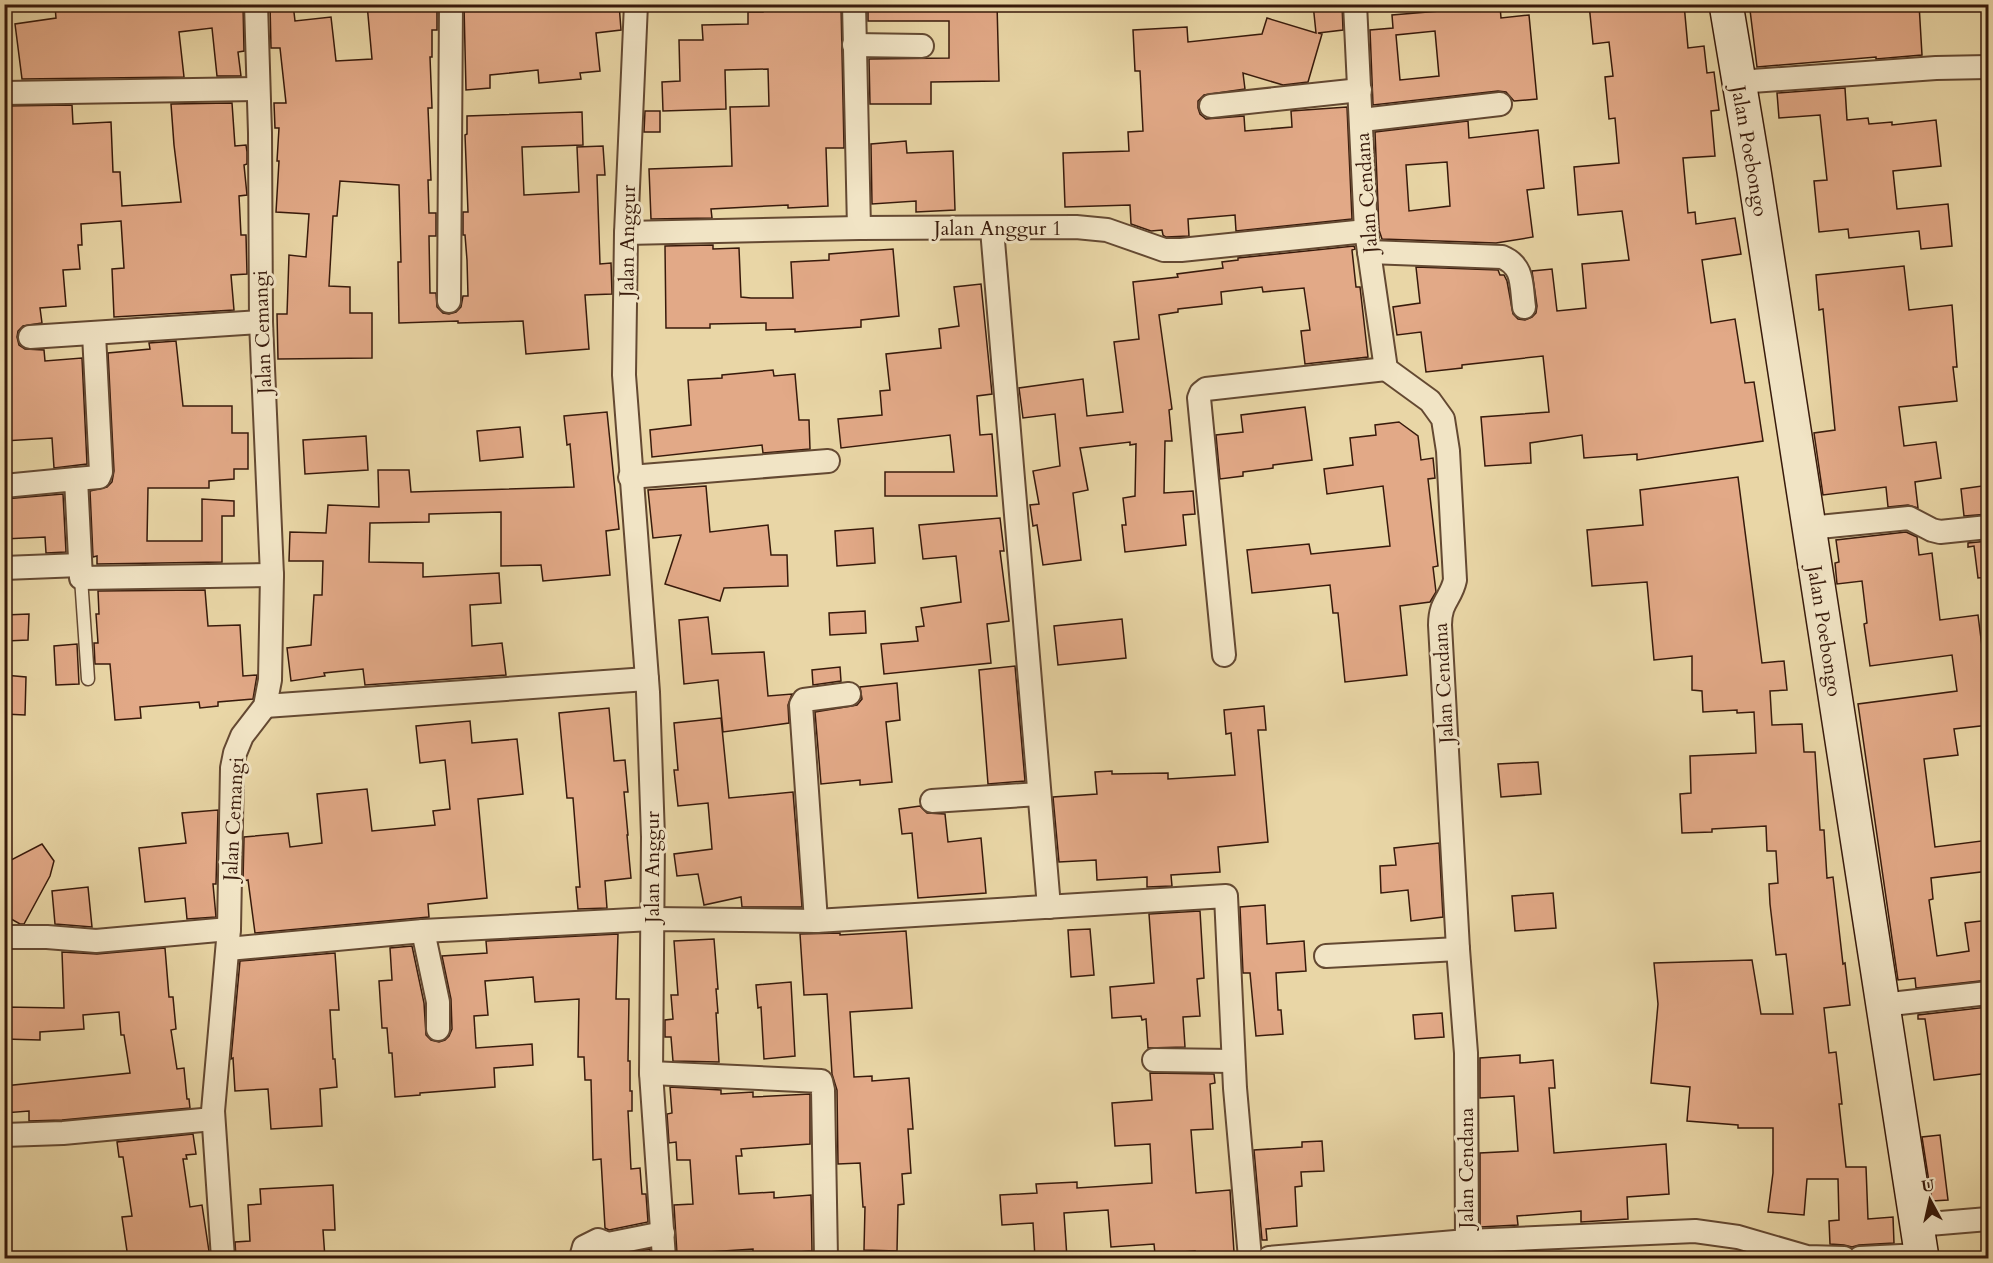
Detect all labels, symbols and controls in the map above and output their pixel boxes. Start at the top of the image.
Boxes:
street label: Jalan Poebongo [1724,81,1774,219]
street label: Jalan Cendana [1349,131,1384,257]
street label: Jalan Anggur [613,184,642,300]
street label: Jalan Anggur 1 [931,215,1062,242]
street label: Jalan Cemangi [247,269,278,397]
street label: Jalan Poebongo [1800,561,1848,699]
street label: Jalan Cendana [1427,622,1460,747]
street label: Jalan Cemangi [217,756,250,885]
street label: Jalan Anggur [639,810,666,926]
street label: Jalan Cendana [1453,1107,1480,1231]
north arrow [1900,1170,1960,1230]
text: U [1920,1174,1936,1198]

